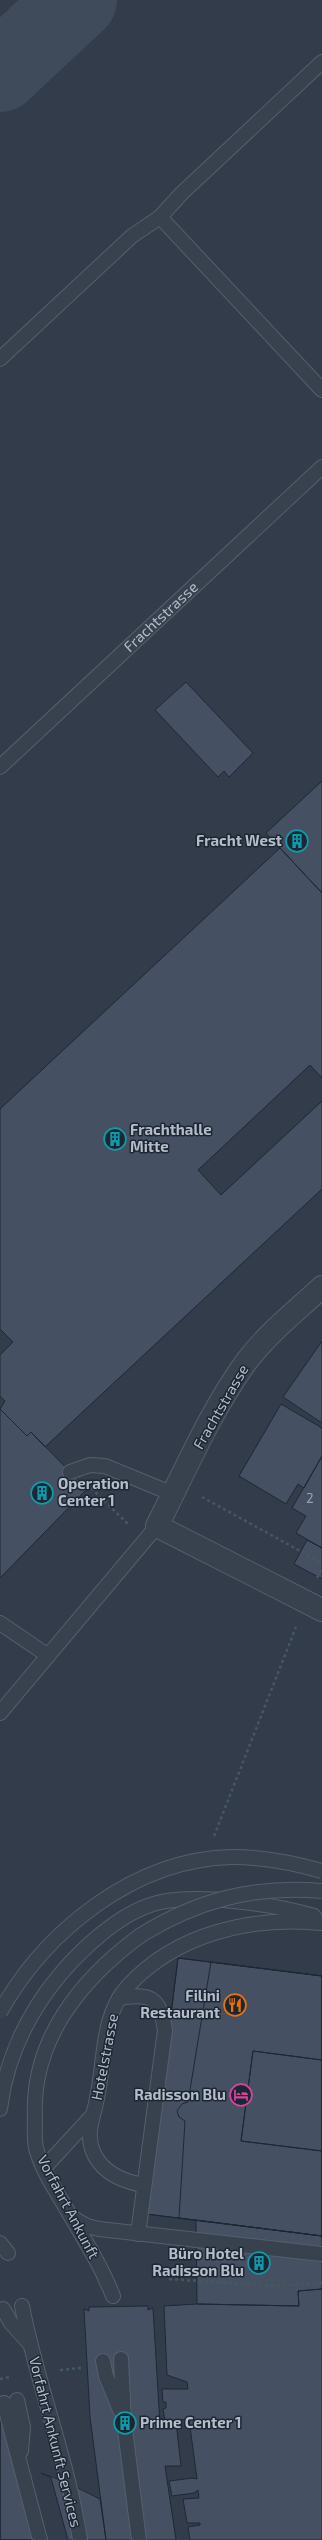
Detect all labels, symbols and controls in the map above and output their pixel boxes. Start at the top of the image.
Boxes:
street label: Frachtstrasse [119,577,201,655]
building icon: Fracht West [284,828,310,854]
place label: Fracht West [196,831,282,849]
place label: Frachthalle Mitte [130,1120,212,1155]
building icon: Frachthalle Mitte [102,1126,128,1152]
street label: Frachtstrasse [189,1361,252,1452]
place label: Operation Center 1 [58,1474,129,1509]
building icon: Operation Center 1 [29,1480,55,1506]
house number: 2 [306,1490,314,1506]
place label: Filini Restaurant [140,1986,220,2021]
restaurant icon: Filini Restaurant [222,1992,248,2018]
street label: Hotelstrasse [87,2012,121,2102]
hotel icon: Radisson Blu [228,2082,254,2108]
place label: Radisson Blu [134,2085,226,2103]
street label: Vorfahrt Ankunft [34,2152,104,2262]
place label: Büro Hotel Radisson Blu [152,2244,244,2279]
building icon: Büro Hotel Radisson Blu [246,2250,272,2276]
street label: Vorfahrt Ankunft Services [26,2355,86,2529]
building icon: Prime Center 1 [112,2410,138,2436]
place label: Prime Center 1 [140,2413,241,2431]

